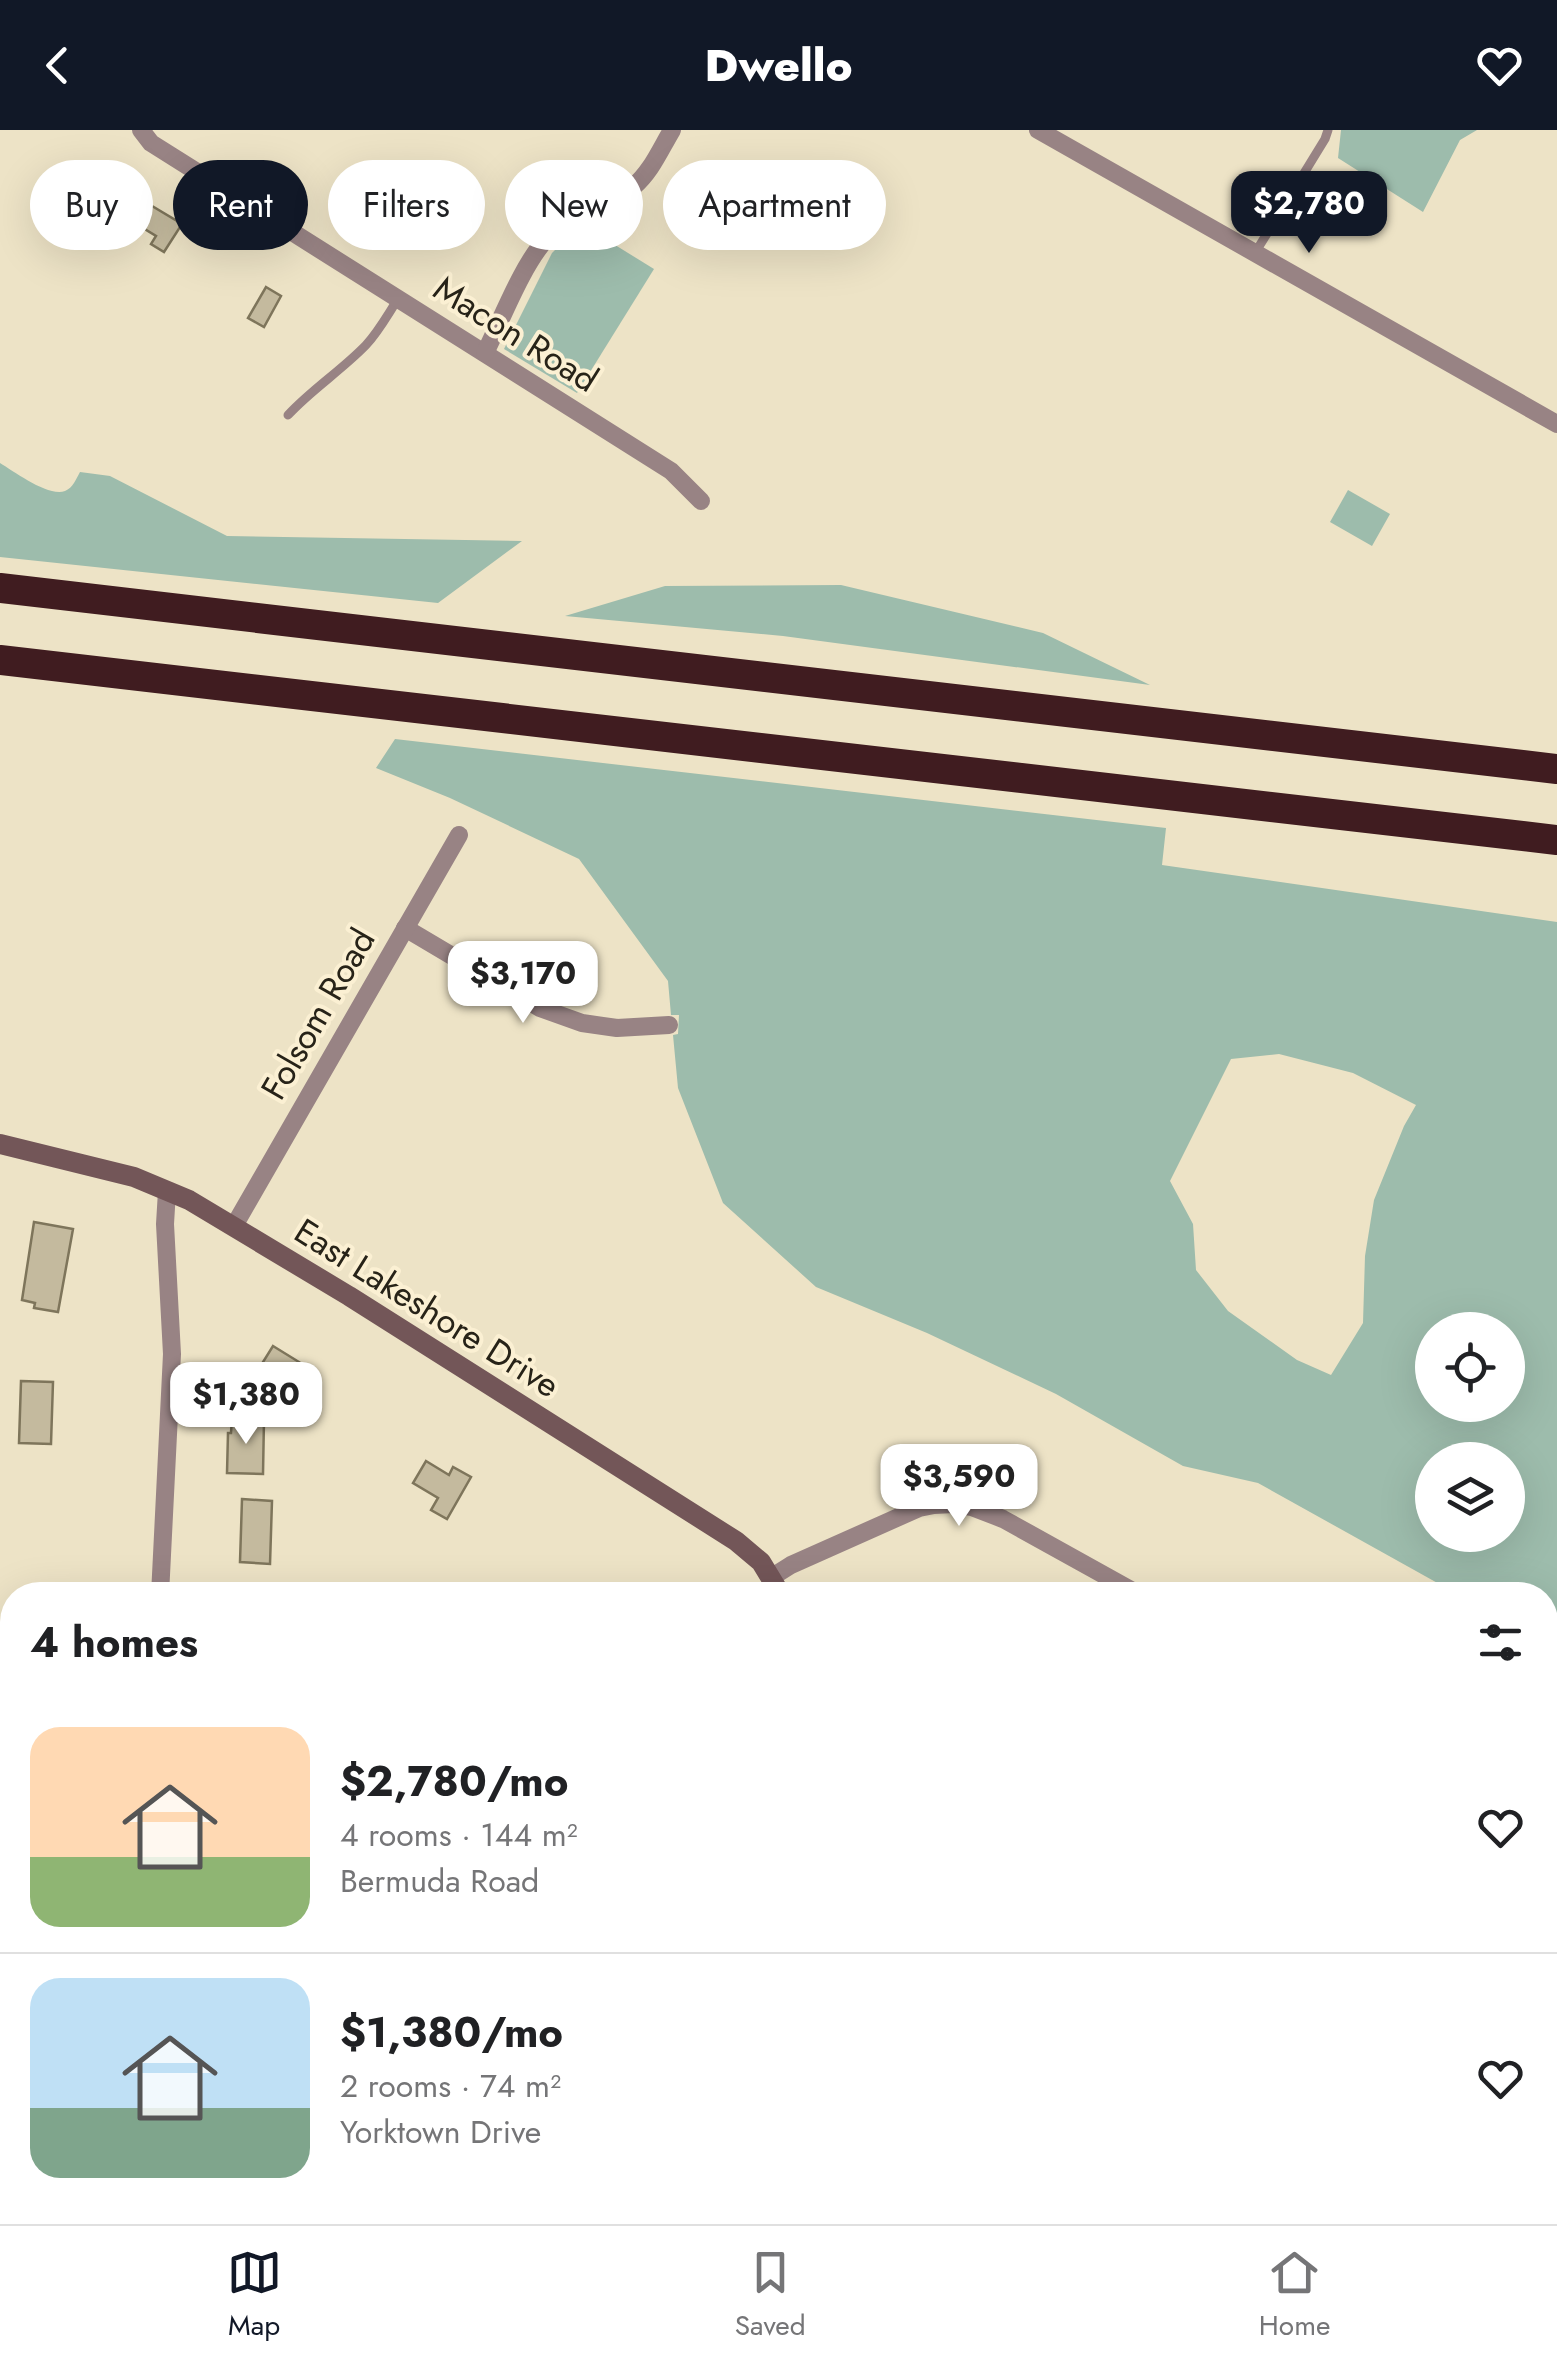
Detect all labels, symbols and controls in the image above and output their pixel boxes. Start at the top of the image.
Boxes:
text: Dwello [704,33,853,98]
icon: back [30,38,85,93]
icon: heart [1472,38,1527,93]
chip: Buy [30,160,153,250]
chip: Rent [173,160,308,250]
chip: Filters [328,160,485,250]
chip: New [505,160,643,250]
chip: Apartment [663,160,886,250]
pin: $2,780 [1228,171,1390,256]
text: $2,780 [1253,180,1365,226]
street label: Macon Road [424,264,608,404]
street label: Folsom Road [249,919,387,1109]
pin: $3,170 [442,941,604,1026]
text: $3,170 [470,950,576,996]
street label: East Lakeshore Drive [285,1206,569,1410]
map controls [1415,1312,1525,1552]
button: locate [1415,1312,1525,1422]
pin: $1,380 [165,1362,327,1447]
text: $1,380 [192,1371,300,1417]
button: layers [1415,1442,1525,1552]
pin: $3,590 [878,1444,1040,1529]
text: $3,590 [903,1453,1015,1499]
text: 4 homes [30,1612,198,1673]
icon: filters [1473,1615,1528,1670]
text: $2,780/mo [340,1751,569,1812]
icon: home [110,1767,230,1887]
icon: heart [1473,1800,1528,1855]
text: 4 rooms · 144 m² [340,1812,578,1858]
text: Bermuda Road [340,1858,539,1904]
text: $1,380/mo [340,2002,563,2063]
icon: home [110,2018,230,2138]
icon: heart [1473,2051,1528,2106]
text: 2 rooms · 74 m² [340,2063,561,2109]
text: Yorktown Drive [340,2109,541,2155]
tab: Map [227,2245,282,2346]
tab: Saved [735,2245,806,2346]
tab: Home [1259,2245,1330,2346]

